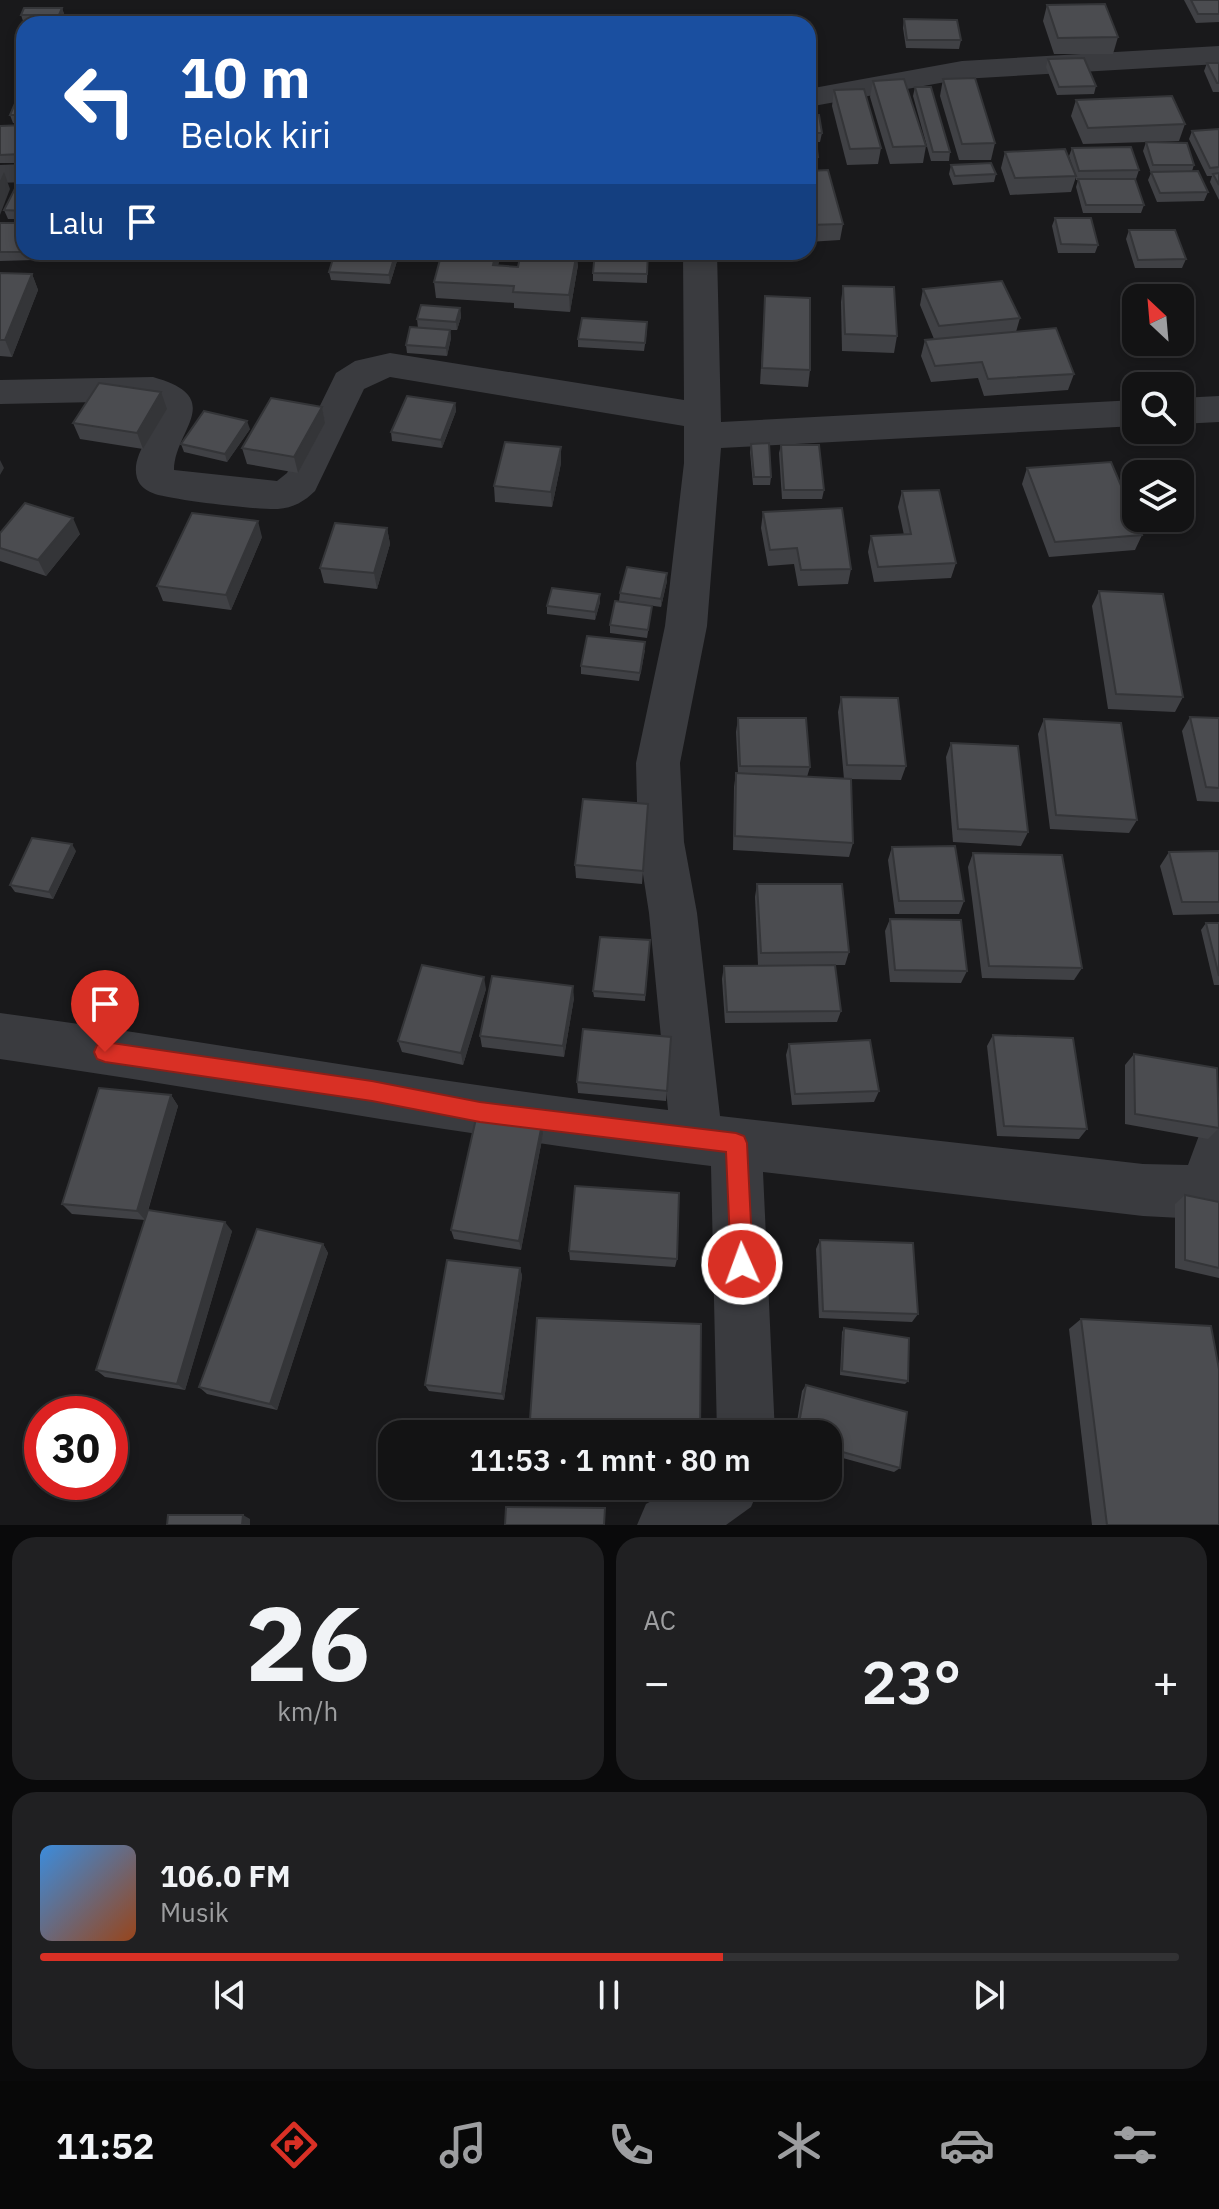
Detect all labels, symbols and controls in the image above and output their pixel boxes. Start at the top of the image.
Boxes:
text: 10 m [180,41,310,113]
icon: left [48,48,152,152]
text: Belok kiri [180,111,331,158]
icon: arrive [120,200,164,244]
text: Lalu [48,203,104,242]
north arrow [1122,284,1194,356]
map controls [1122,284,1194,532]
button: search [1122,372,1194,444]
button: layers [1122,460,1194,532]
pin [71,970,139,1052]
icon: arrive [83,982,127,1026]
position arrow [700,1222,784,1306]
speed limit sign: 30 [24,1396,128,1500]
text: 11:53 · 1 mnt · 80 m [469,1440,751,1479]
text: 26 [245,1574,370,1710]
text: AC [644,1603,676,1637]
text: 23° [861,1642,961,1721]
text: − [644,1653,670,1710]
text: + [1153,1653,1179,1710]
text: km/h [277,1694,338,1728]
text: 106.0 FM [160,1856,291,1895]
text: Musik [160,1895,229,1929]
icon: previous [208,1973,252,2017]
icon: pause [587,1973,631,2017]
icon: next [967,1973,1011,2017]
icon: directions [266,2117,322,2173]
icon: music [435,2117,491,2173]
icon: phone [603,2117,659,2173]
icon: climate [771,2117,827,2173]
icon: car [939,2117,995,2173]
icon: filters [1107,2117,1163,2173]
text: 11:52 [56,2122,154,2169]

